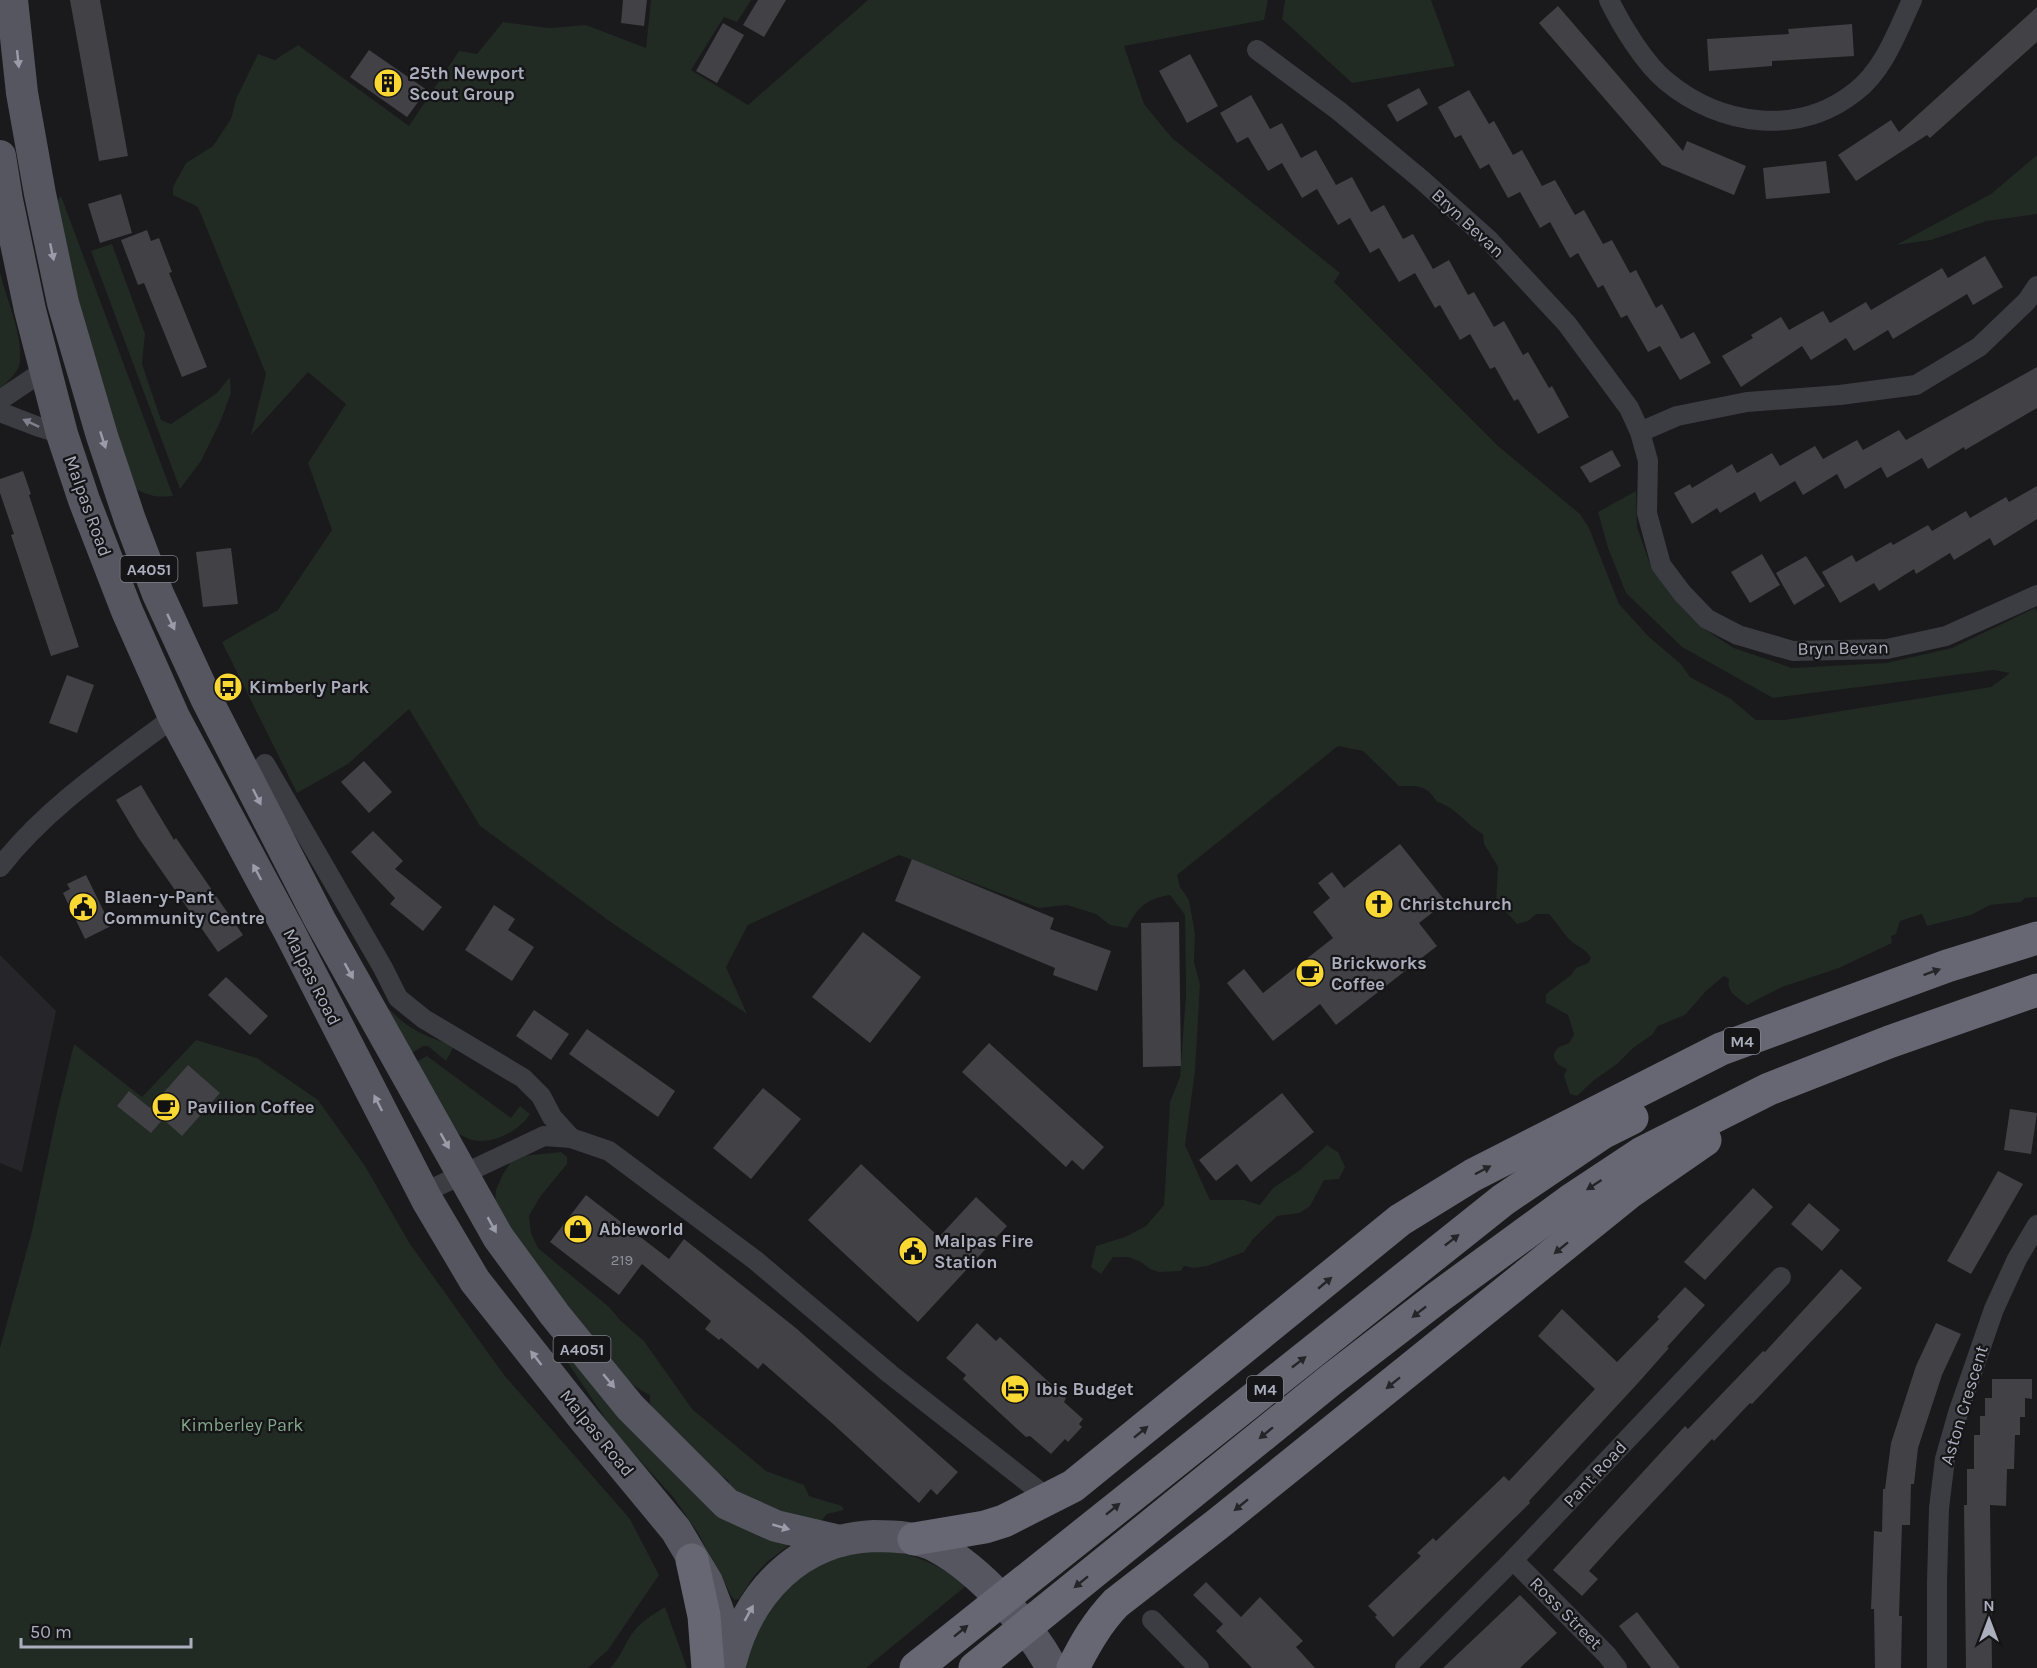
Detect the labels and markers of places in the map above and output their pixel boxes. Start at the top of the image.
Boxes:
place label: 25th Newport Scout Group [409,62,525,105]
building icon: 25th Newport Scout Group [372,67,404,99]
bus stop icon: Kimberly Park [212,671,244,703]
place label: Kimberly Park [249,676,370,698]
place label: Blaen-y-Pant Community Centre [104,886,265,929]
church icon: Christchurch [1363,888,1395,920]
public building icon: Blaen-y-Pant Community Centre [67,891,99,923]
place label: Christchurch [1400,893,1512,915]
place label: Brickworks Coffee [1331,952,1427,995]
cafe icon: Brickworks Coffee [1294,957,1326,989]
cafe icon: Pavilion Coffee [150,1091,182,1123]
place label: Pavilion Coffee [187,1096,314,1118]
shop icon: Ableworld [562,1213,594,1245]
place label: Ableworld [599,1218,684,1240]
place label: Malpas Fire Station [934,1230,1034,1273]
public building icon: Malpas Fire Station [897,1235,929,1267]
hotel icon: Ibis Budget [999,1373,1031,1405]
place label: Ibis Budget [1036,1378,1134,1400]

